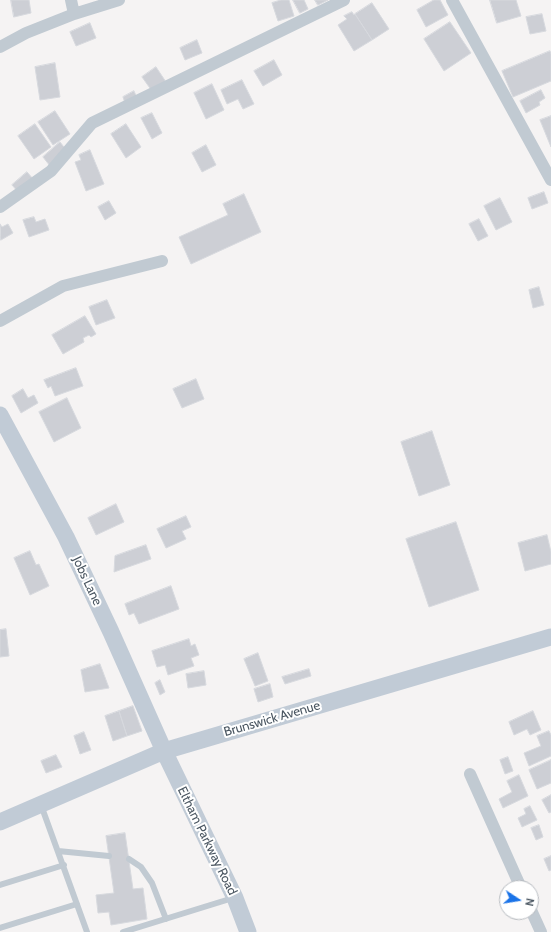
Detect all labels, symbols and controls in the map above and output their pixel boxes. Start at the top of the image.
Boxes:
street label: Jobs Lane [69,554,105,608]
street label: Brunswick Avenue [222,698,322,740]
street label: Eltham Parkway Road [174,784,240,898]
north arrow [499,880,539,920]
text: N [522,897,537,908]

